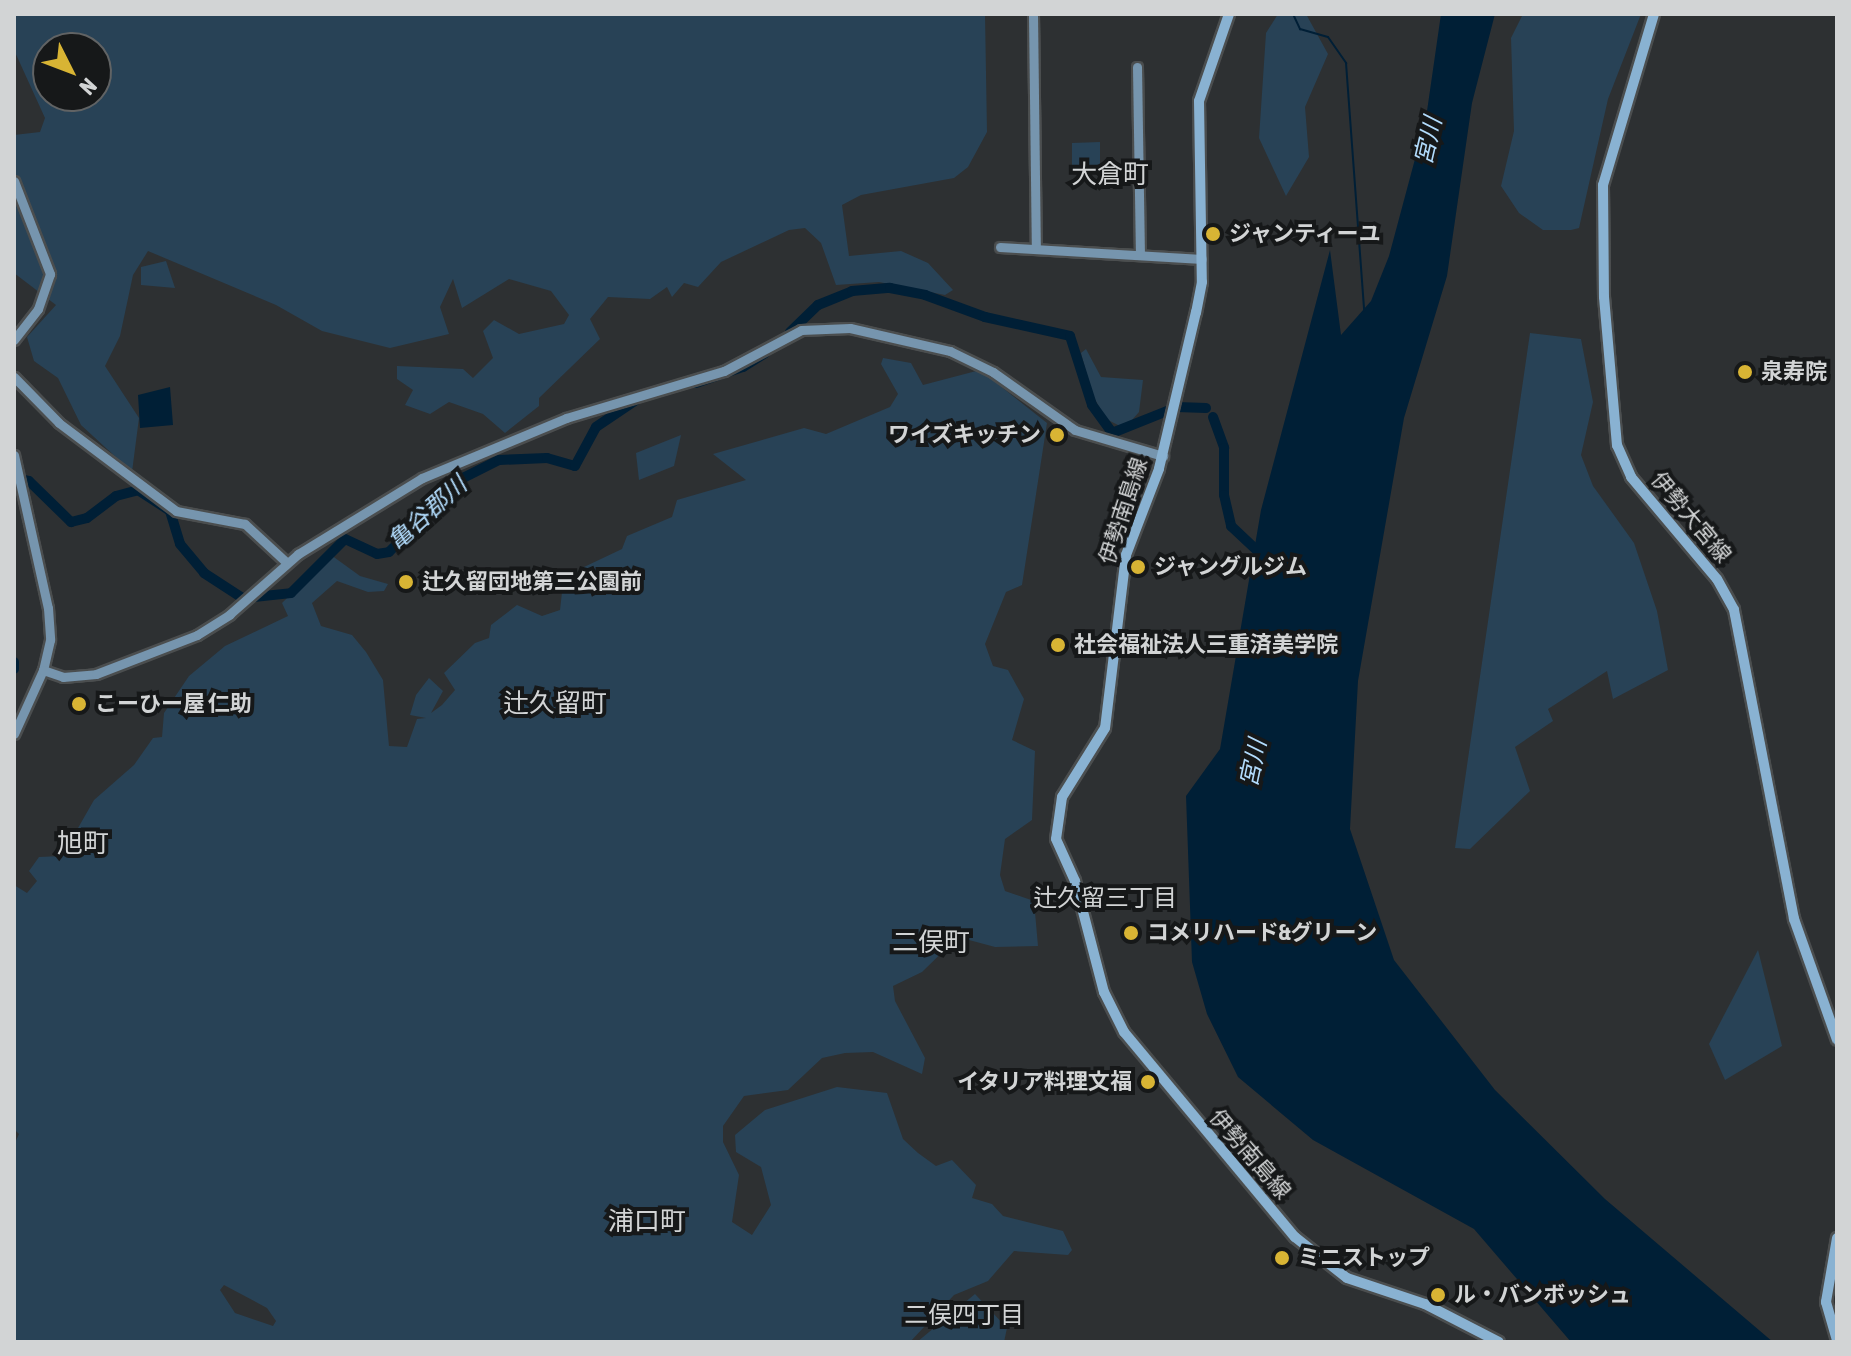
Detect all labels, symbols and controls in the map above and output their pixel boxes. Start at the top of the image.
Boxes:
north arrow [32,32,112,112]
text: N [74,73,102,100]
water label: 宮川 [1409,114,1447,168]
district label: 大倉町 [1071,159,1149,191]
place label: ジャンティーユ [1229,221,1383,247]
marker: ジャンティーユ [1204,225,1222,243]
place label: 泉寿院 [1761,359,1827,385]
marker: 泉寿院 [1736,363,1754,381]
place label: ワイズキッチン [887,422,1041,448]
marker: ワイズキッチン [1048,426,1066,444]
street label: 伊勢南島線 [1093,455,1153,567]
street label: 伊勢大宮線 [1646,466,1736,568]
water label: 亀谷郡川 [382,470,472,556]
place label: ジャングルジム [1154,554,1308,580]
marker: ジャングルジム [1129,558,1147,576]
place label: 辻久留団地第三公園前 [422,569,642,595]
marker: 辻久留団地第三公園前 [397,573,415,591]
place label: 社会福祉法人三重済美学院 [1074,632,1338,658]
marker: 社会福祉法人三重済美学院 [1049,636,1067,654]
district label: 辻久留町 [503,688,607,720]
place label: こーひー屋 仁助 [95,691,252,717]
marker: こーひー屋 仁助 [70,695,88,713]
water label: 宮川 [1234,737,1272,789]
district label: 旭町 [57,828,109,860]
district label: 辻久留三丁目 [1033,884,1177,912]
place label: コメリハード&グリーン [1147,920,1378,946]
marker: コメリハード&グリーン [1122,924,1140,942]
district label: 二俣町 [892,927,970,959]
place label: イタリア料理文福 [956,1069,1132,1095]
marker: イタリア料理文福 [1139,1073,1157,1091]
street label: 伊勢南島線 [1204,1104,1296,1204]
district label: 浦口町 [608,1206,686,1238]
place label: ミニストップ [1298,1245,1430,1271]
marker: ミニストップ [1273,1249,1291,1267]
place label: ル・バンボッシュ [1454,1282,1630,1308]
marker: ル・バンボッシュ [1429,1286,1447,1304]
district label: 二俣四丁目 [904,1301,1024,1329]

